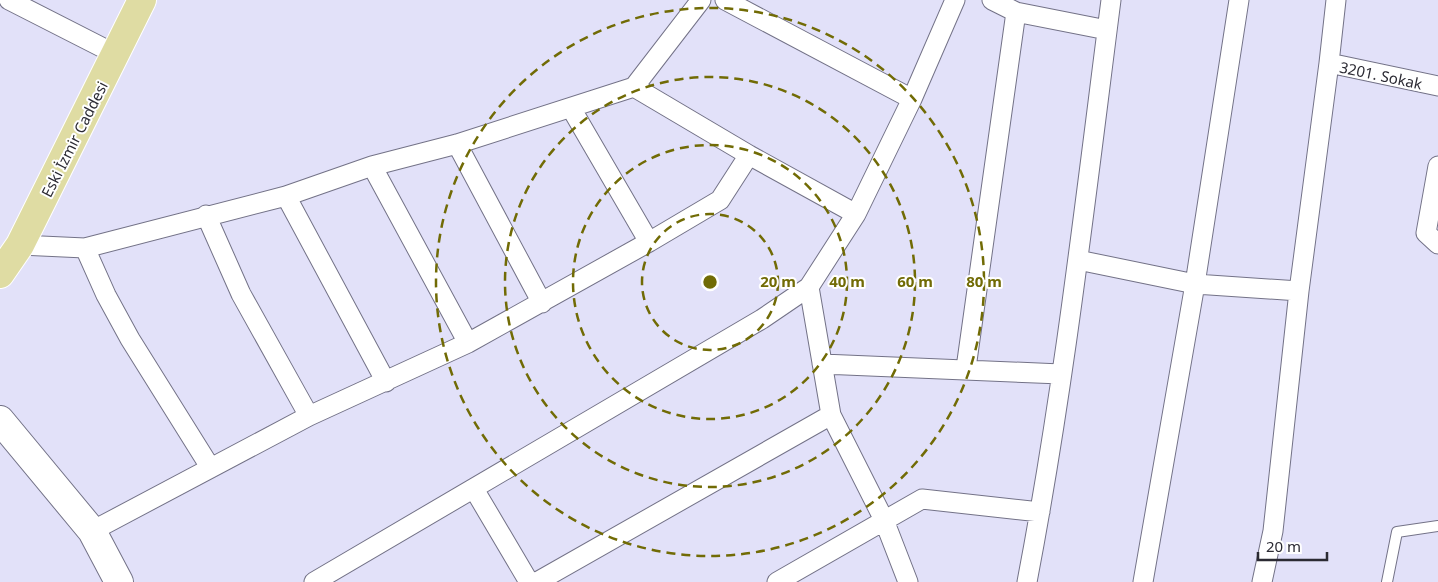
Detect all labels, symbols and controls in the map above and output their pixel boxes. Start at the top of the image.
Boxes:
street label: 3201. Sokak [1338,56,1424,94]
street label: Eski İzmir Caddesi [36,78,112,200]
text: 20 m [760,271,796,291]
text: 40 m [829,271,865,291]
text: 60 m [897,271,933,291]
text: 80 m [966,271,1002,291]
centre of rings [701,273,719,291]
scale bar [1258,530,1327,562]
text: 20 m [1266,536,1301,556]

